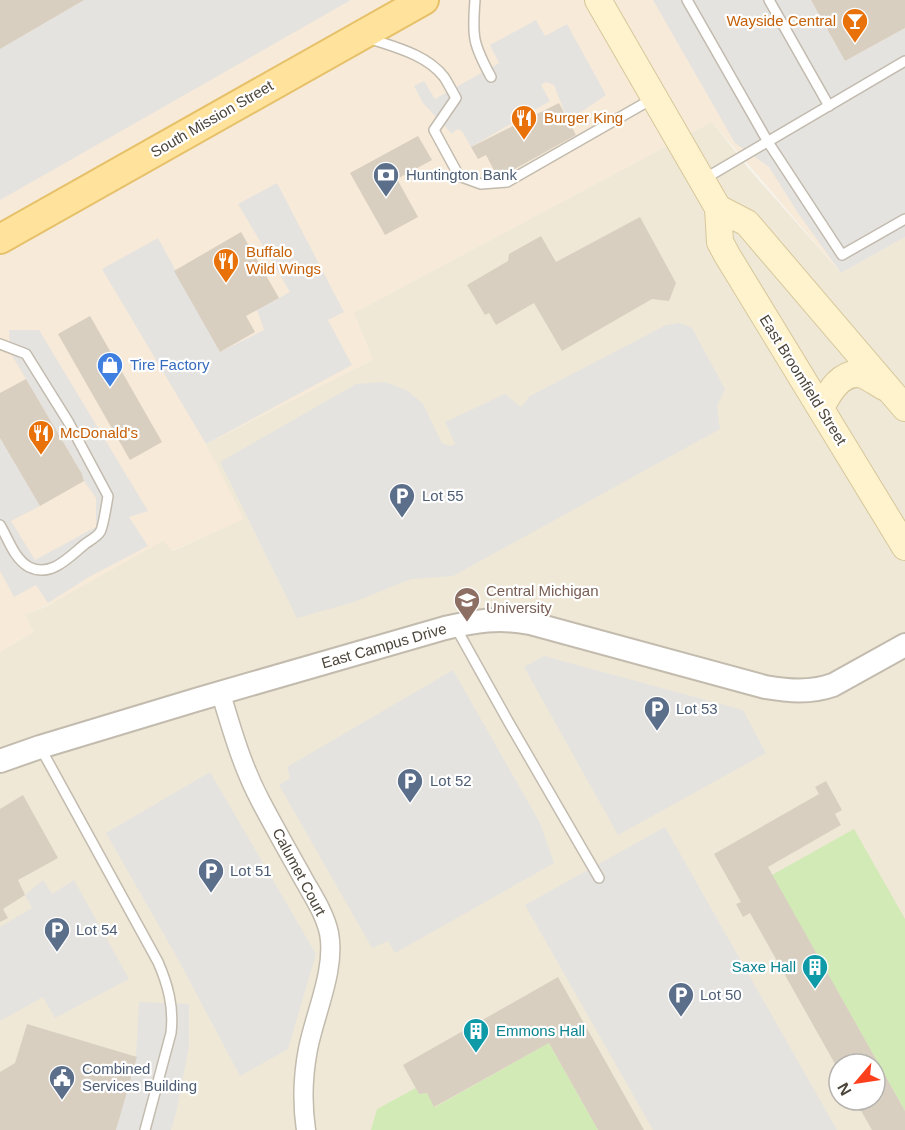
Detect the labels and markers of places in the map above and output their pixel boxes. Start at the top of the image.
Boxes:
bar icon: Wayside Central [840,6,870,44]
place label: Wayside Central [727,12,836,29]
restaurant icon: Burger King [509,103,539,141]
place label: Burger King [544,109,623,126]
bank icon: Huntington Bank [371,160,401,198]
place label: Huntington Bank [406,166,517,183]
place label: Buffalo Wild Wings [246,243,321,277]
restaurant icon: Buffalo Wild Wings [211,246,241,284]
shop icon: Tire Factory [95,350,125,388]
place label: Tire Factory [130,356,210,373]
restaurant icon: McDonald's [26,418,56,456]
place label: McDonald's [60,424,138,441]
parking icon: Lot 55 [387,481,417,519]
place label: Lot 55 [422,487,464,504]
place label: Central Michigan University [486,582,599,616]
school or university icon: Central Michigan University [452,585,482,623]
parking icon: Lot 53 [642,694,672,732]
place label: Lot 53 [676,700,718,717]
parking icon: Lot 52 [395,766,425,804]
place label: Lot 52 [430,772,472,789]
parking icon: Lot 51 [196,856,226,894]
place label: Lot 51 [230,862,272,879]
parking icon: Lot 54 [42,915,72,953]
place label: Lot 54 [76,921,118,938]
building icon: Saxe Hall [800,952,830,990]
place label: Saxe Hall [732,958,796,975]
parking icon: Lot 50 [666,980,696,1018]
place label: Lot 50 [700,986,742,1003]
building icon: Emmons Hall [461,1016,491,1054]
place label: Emmons Hall [496,1022,585,1039]
place label: Combined Services Building [82,1060,197,1094]
public building icon: Combined Services Building [47,1063,77,1101]

